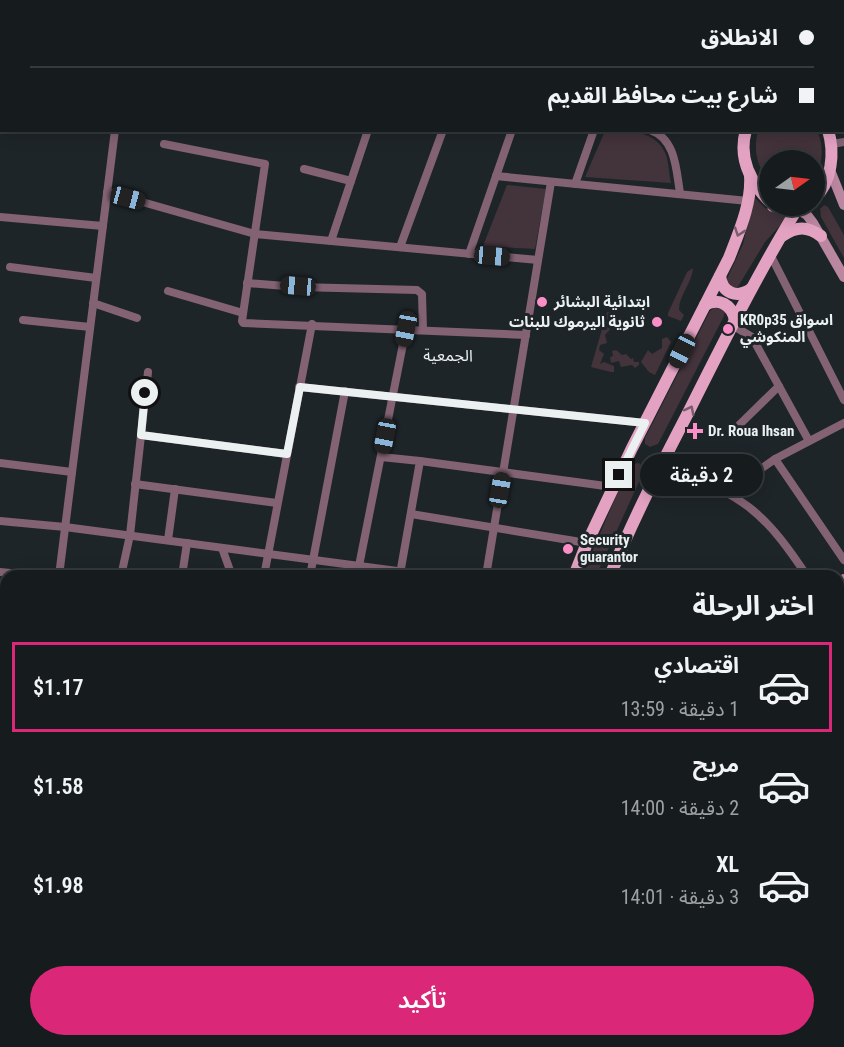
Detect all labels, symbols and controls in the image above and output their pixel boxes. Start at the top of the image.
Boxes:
text: الانطلاق [701,25,778,50]
text: شارع بيت محافظ القديم [548,83,778,108]
north arrow [759,150,825,216]
map controls [759,150,825,216]
car [108,185,148,211]
one-way arrow [733,226,746,237]
car [473,245,511,267]
car [279,275,317,297]
place label: ابتدائية البشائر [553,293,650,311]
marker: ابتدائية البشائر [535,295,549,309]
car [394,310,418,348]
place label: KR0p35 اسواق المنكوشي [740,311,833,348]
place label: ثانوية اليرموك للبنات [509,313,645,331]
marker: ثانوية اليرموك للبنات [650,315,664,329]
marker: KR0p35 اسواق المنكوشي [721,322,735,336]
car [666,331,698,371]
district label: الجمعية [423,346,473,365]
route start [131,379,158,406]
one-way arrow [682,405,694,416]
car [373,417,397,455]
marker: Dr. Roua Ihsan [686,422,704,440]
place label: Dr. Roua Ihsan [708,422,794,440]
callout: 2 دقيقة [640,454,763,496]
route end [605,461,632,488]
text: 2 دقيقة [670,463,733,487]
car [488,471,512,509]
place label: Security guarantor [580,531,638,566]
marker: Security guarantor [561,542,575,556]
text: اختر الرحلة [692,590,814,622]
text: اقتصادي [654,653,739,678]
icon: car [757,660,811,714]
text: $1.17 [33,675,84,700]
text: 1 دقيقة · 13:59 [621,697,739,721]
text: مريح [693,752,739,777]
icon: car [757,759,811,813]
text: $1.58 [33,774,84,799]
text: 2 دقيقة · 14:00 [621,796,739,820]
text: XL [716,852,739,877]
icon: car [757,858,811,912]
text: $1.98 [33,873,84,898]
text: 3 دقيقة · 14:01 [621,885,739,909]
button: تأكيد [30,966,814,1035]

